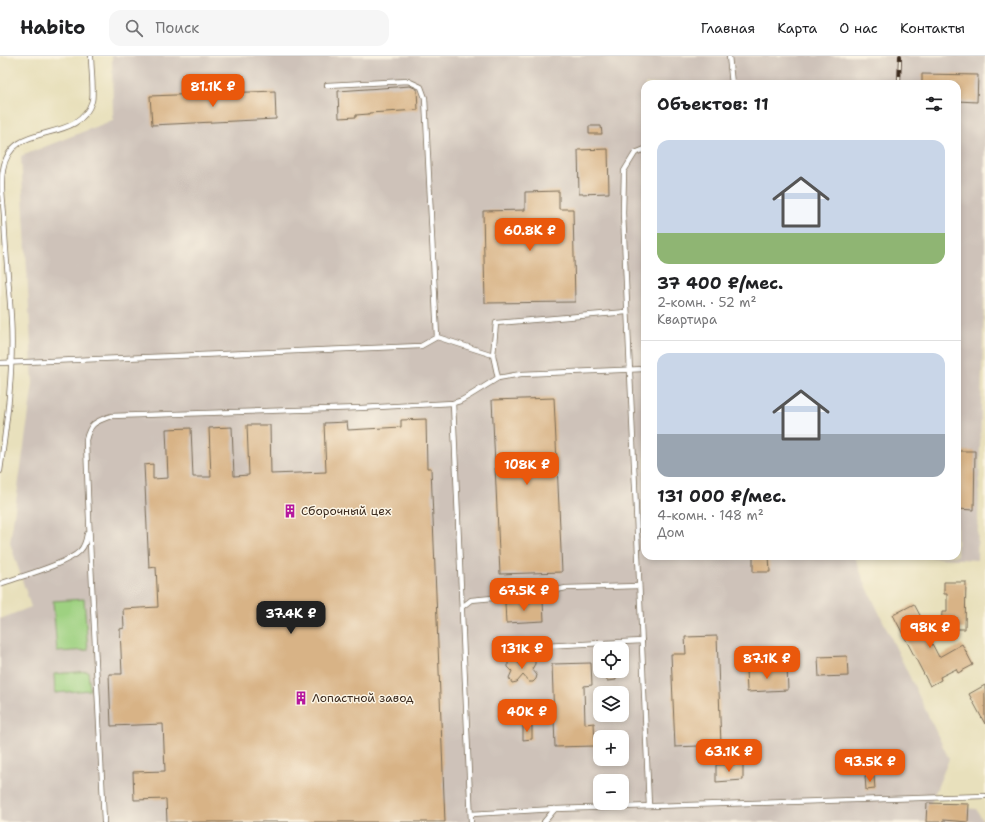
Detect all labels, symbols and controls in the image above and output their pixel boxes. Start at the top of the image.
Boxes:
search box [109,10,389,46]
text: Habito [20,15,85,40]
icon: search [123,17,145,39]
text: Поиск [155,18,199,38]
text: Главная [701,19,755,37]
text: Карта [777,19,817,37]
text: О нас [839,19,878,37]
text: Контакты [900,19,965,37]
pin: 81.1K ₽ [176,74,250,108]
text: 81.1K ₽ [190,78,236,95]
text: Объектов: 11 [657,93,769,115]
icon: filters [923,93,945,115]
icon: home [765,166,837,238]
pin: 60.8K ₽ [493,218,567,252]
text: 60.8K ₽ [504,222,556,239]
text: 37 400 ₽/мес. [657,272,783,294]
text: 2-комн. · 52 m² [657,294,756,311]
text: Квартира [657,311,717,328]
icon: home [765,379,837,451]
pin: 108K ₽ [494,452,560,486]
text: 108K ₽ [504,456,550,473]
text: 131 000 ₽/мес. [657,485,786,507]
building icon: Сборочный цех [282,503,298,519]
place label: Сборочный цех [301,503,391,519]
text: 4-комн. · 148 m² [657,507,764,524]
text: Дом [657,524,685,541]
pin: 67.5K ₽ [487,578,561,612]
text: 67.5K ₽ [499,582,549,599]
pin: 37.4K ₽ [254,601,328,635]
text: 37.4K ₽ [265,605,317,622]
pin: 98K ₽ [902,615,958,649]
text: 98K ₽ [910,619,950,636]
pin: 131K ₽ [489,636,555,670]
text: 131K ₽ [501,640,543,657]
map controls [593,642,629,810]
button: locate [593,642,629,678]
pin: 87.1K ₽ [730,646,804,680]
text: 87.1K ₽ [743,650,791,667]
button: layers [593,686,629,722]
building icon: Лопастной завод [293,690,309,706]
place label: Лопастной завод [312,690,414,706]
pin: 40K ₽ [499,699,555,733]
text: 40K ₽ [507,703,547,720]
button: + [593,730,629,766]
pin: 63.1K ₽ [692,739,766,773]
text: 63.1K ₽ [705,743,753,760]
pin: 93.5K ₽ [833,749,907,783]
text: 93.5K ₽ [844,753,896,770]
button: − [593,774,629,810]

